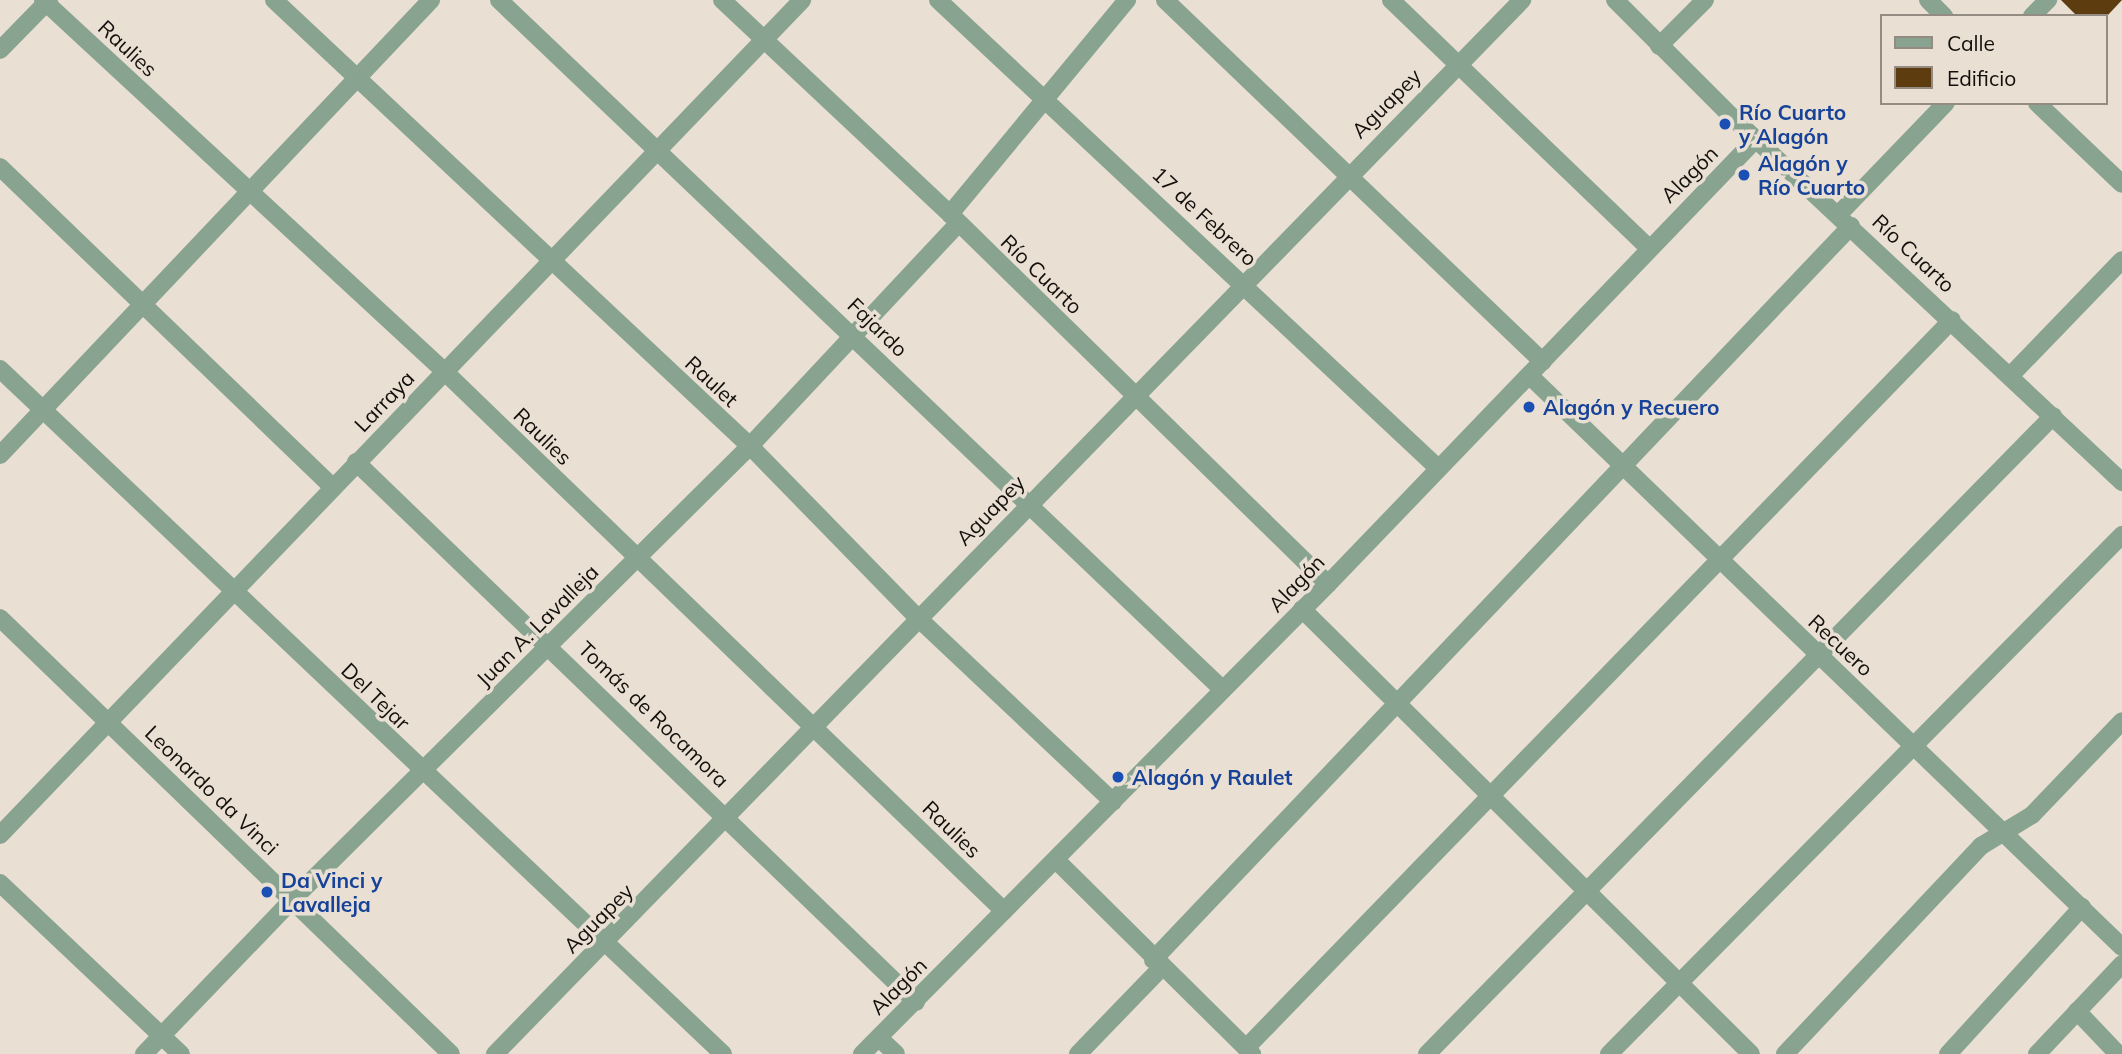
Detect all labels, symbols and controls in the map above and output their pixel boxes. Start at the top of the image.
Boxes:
legend [1881,14,2108,105]
street label: Raulies [93,15,163,81]
text: Calle [1947,30,1995,56]
street label: Aguapey [1346,63,1426,143]
text: Edificio [1947,65,2016,91]
place label: Río Cuarto y Alagón [1739,99,1846,149]
marker: Río Cuarto y Alagón [1717,116,1733,132]
street label: Alagón [1655,140,1723,208]
place label: Alagón y Río Cuarto [1758,150,1865,200]
street label: 17 de Febrero [1147,161,1263,271]
marker: Alagón y Río Cuarto [1736,167,1752,183]
street label: Río Cuarto [1868,209,1960,297]
street label: Río Cuarto [996,229,1088,319]
street label: Fajardo [843,292,913,362]
street label: Raulet [680,350,744,412]
street label: Larraya [349,365,419,437]
place label: Alagón y Recuero [1543,394,1719,420]
marker: Alagón y Recuero [1521,399,1537,415]
street label: Raulies [509,402,577,470]
street label: Aguapey [950,470,1030,550]
street label: Alagón [1263,549,1329,617]
street label: Juan A. Lavalleja [471,559,603,691]
street label: Recuero [1803,609,1879,681]
street label: Tomás de Rocamora [574,636,734,792]
street label: Del Tejar [337,657,415,735]
street label: Leonardo da Vinci [140,720,284,860]
place label: Alagón y Raulet [1132,764,1292,790]
marker: Alagón y Raulet [1110,769,1126,785]
street label: Raulies [918,795,986,863]
place label: Da Vinci y Lavalleja [281,867,382,917]
street label: Aguapey [558,878,638,958]
marker: Da Vinci y Lavalleja [259,884,275,900]
street label: Alagón [864,952,932,1020]

